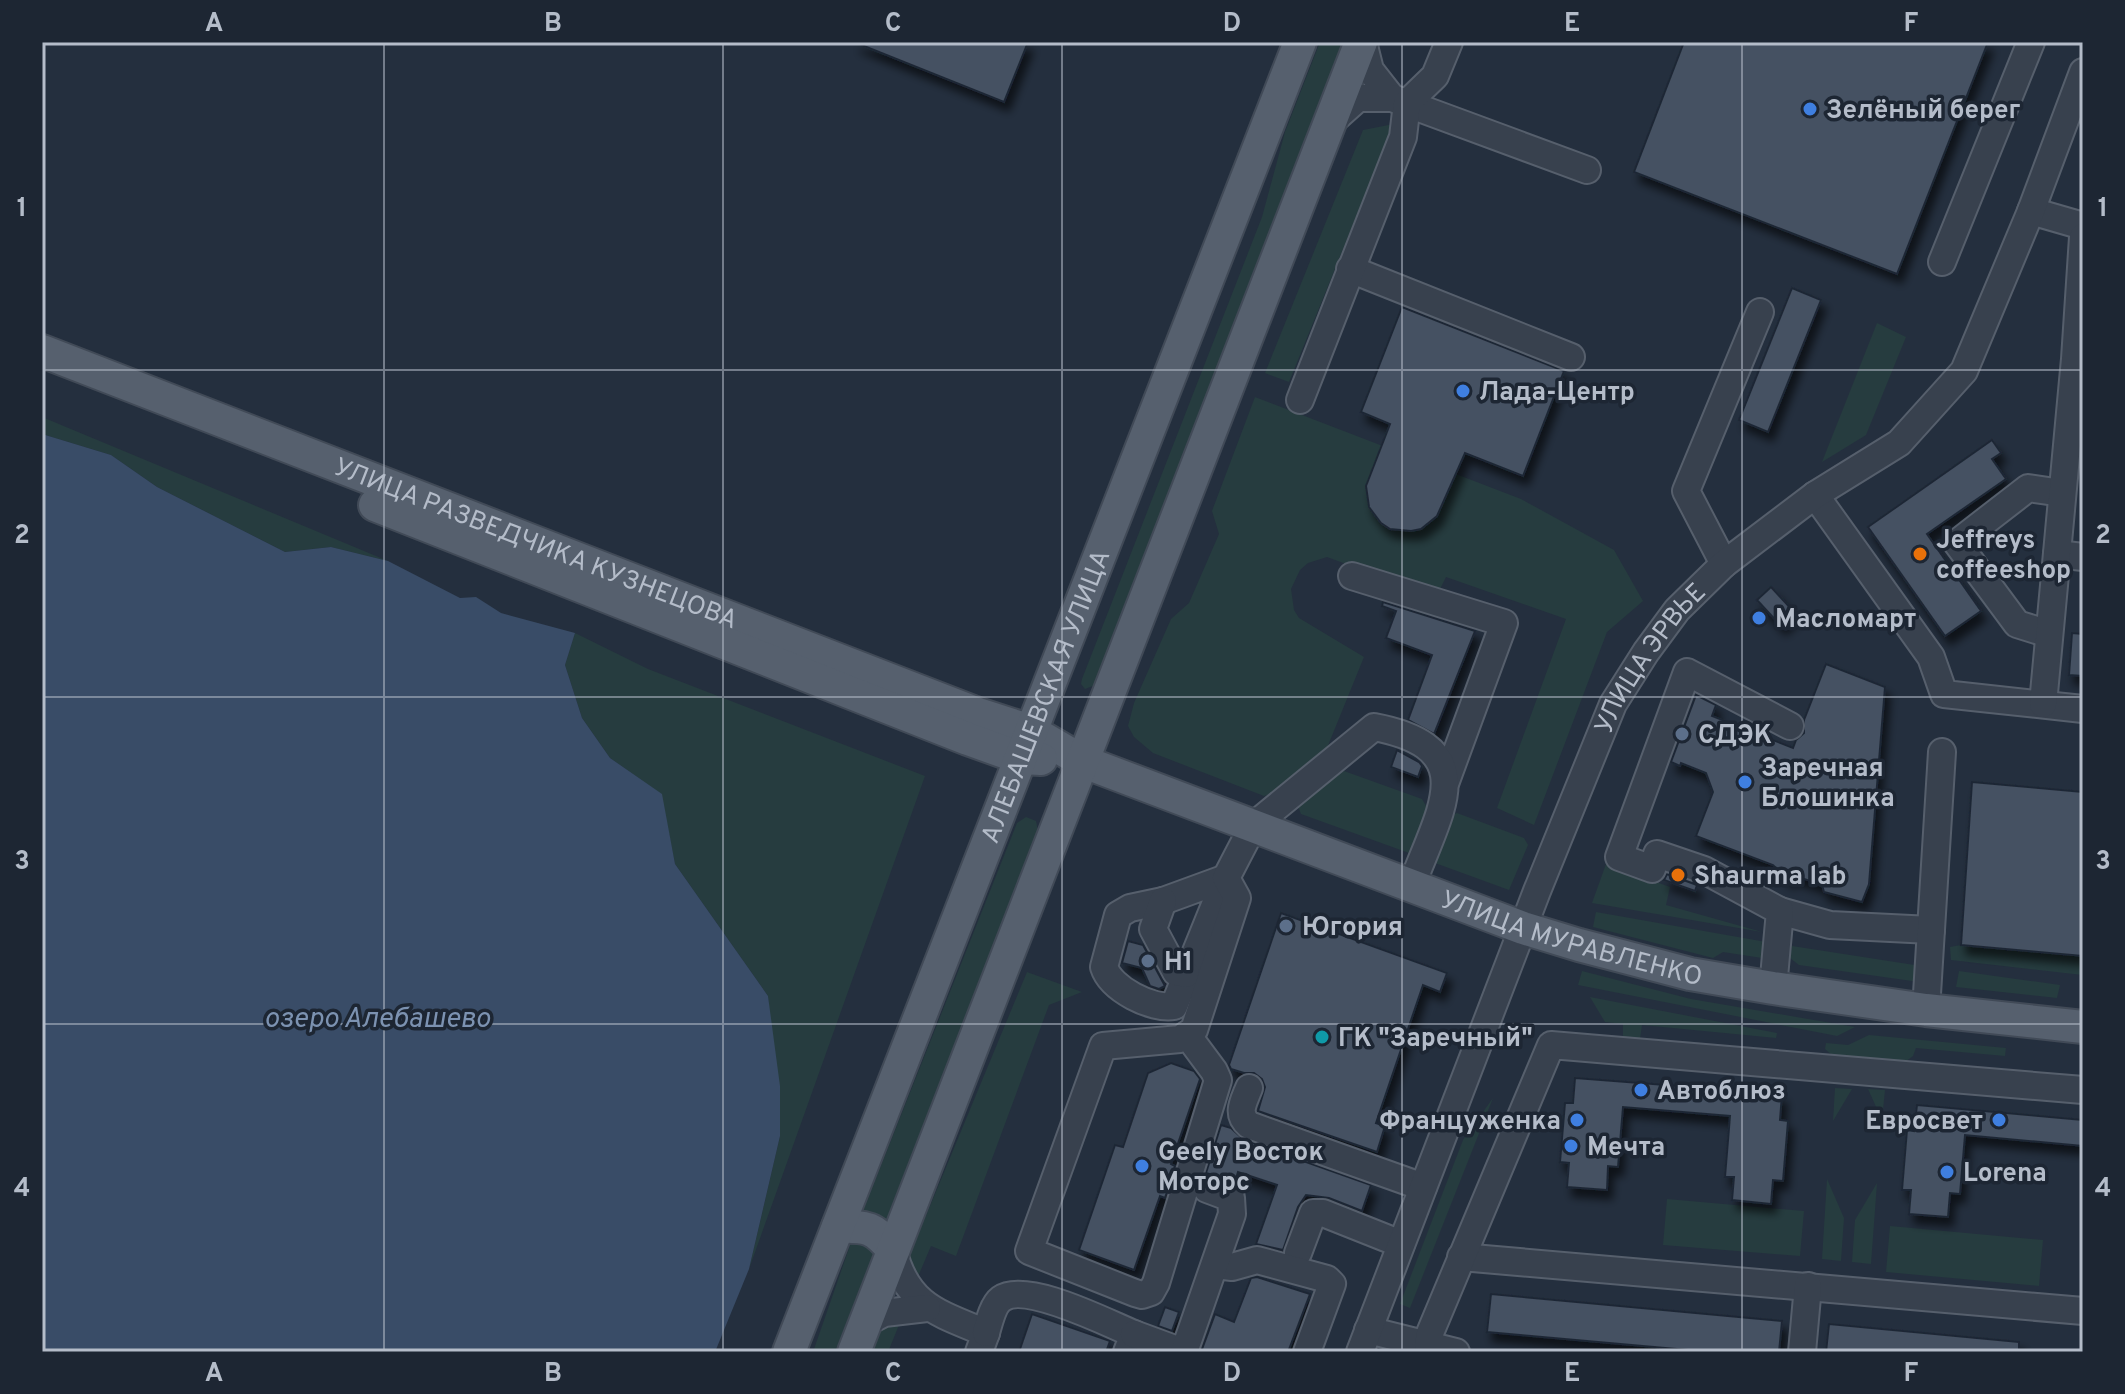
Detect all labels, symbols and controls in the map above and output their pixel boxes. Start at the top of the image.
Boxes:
text: A [205,8,223,41]
text: B [544,8,562,41]
text: C [885,8,901,41]
text: D [1223,8,1241,41]
text: E [1564,8,1580,41]
text: F [1904,8,1919,41]
place label: Зелёный берег [1826,95,2021,128]
marker: Зелёный берег [1801,100,1819,118]
text: 1 [17,193,27,226]
text: 1 [2098,193,2108,226]
place label: Лада-Центр [1479,377,1635,410]
marker: Лада-Центр [1454,382,1472,400]
street label: УЛИЦА РАЗВЕДЧИКА КУЗНЕЦОВА [329,452,742,638]
text: 2 [14,520,30,553]
text: 2 [2095,520,2111,553]
place label: Jeffreys coffeeshop [1936,525,2071,588]
street label: АЛЕБАШЕВСКАЯ УЛИЦА [975,545,1119,849]
marker: Jeffreys coffeeshop [1911,545,1929,563]
street label: УЛИЦА ЭРВЬЕ [1589,577,1714,739]
place label: Масломарт [1775,604,1916,637]
marker: Масломарт [1750,609,1768,627]
place label: СДЭК [1698,720,1772,753]
marker: СДЭК [1673,725,1691,743]
place label: Заречная Блошинка [1761,753,1895,816]
marker: Заречная Блошинка [1736,773,1754,791]
text: 3 [14,846,30,879]
text: 3 [2095,846,2111,879]
place label: Shaurma lab [1694,861,1847,894]
marker: Shaurma lab [1669,866,1687,884]
street label: УЛИЦА МУРАВЛЕНКО [1436,884,1705,995]
place label: Югория [1302,912,1403,945]
marker: Югория [1277,917,1295,935]
place label: Н1 [1164,947,1193,980]
marker: Н1 [1139,952,1157,970]
water label: озеро Алебашево [264,1002,490,1038]
place label: ГК "Заречный" [1338,1023,1533,1056]
marker: ГК "Заречный" [1313,1028,1331,1046]
place label: Автоблюз [1657,1076,1786,1109]
marker: Автоблюз [1632,1081,1650,1099]
place label: Француженка [1379,1106,1561,1139]
place label: Евросвет [1865,1106,1983,1139]
marker: Француженка [1568,1111,1586,1129]
marker: Евросвет [1990,1111,2008,1129]
place label: Мечта [1587,1132,1665,1165]
place label: Geely Восток Моторс [1158,1137,1324,1200]
marker: Мечта [1562,1137,1580,1155]
marker: Geely Восток Моторс [1133,1157,1151,1175]
place label: Lorena [1963,1158,2047,1191]
marker: Lorena [1938,1163,1956,1181]
text: 4 [14,1173,30,1206]
text: 4 [2095,1173,2111,1206]
text: A [205,1358,223,1391]
text: B [544,1358,562,1391]
text: C [885,1358,901,1391]
text: D [1223,1358,1241,1391]
text: E [1564,1358,1580,1391]
text: F [1904,1358,1919,1391]

